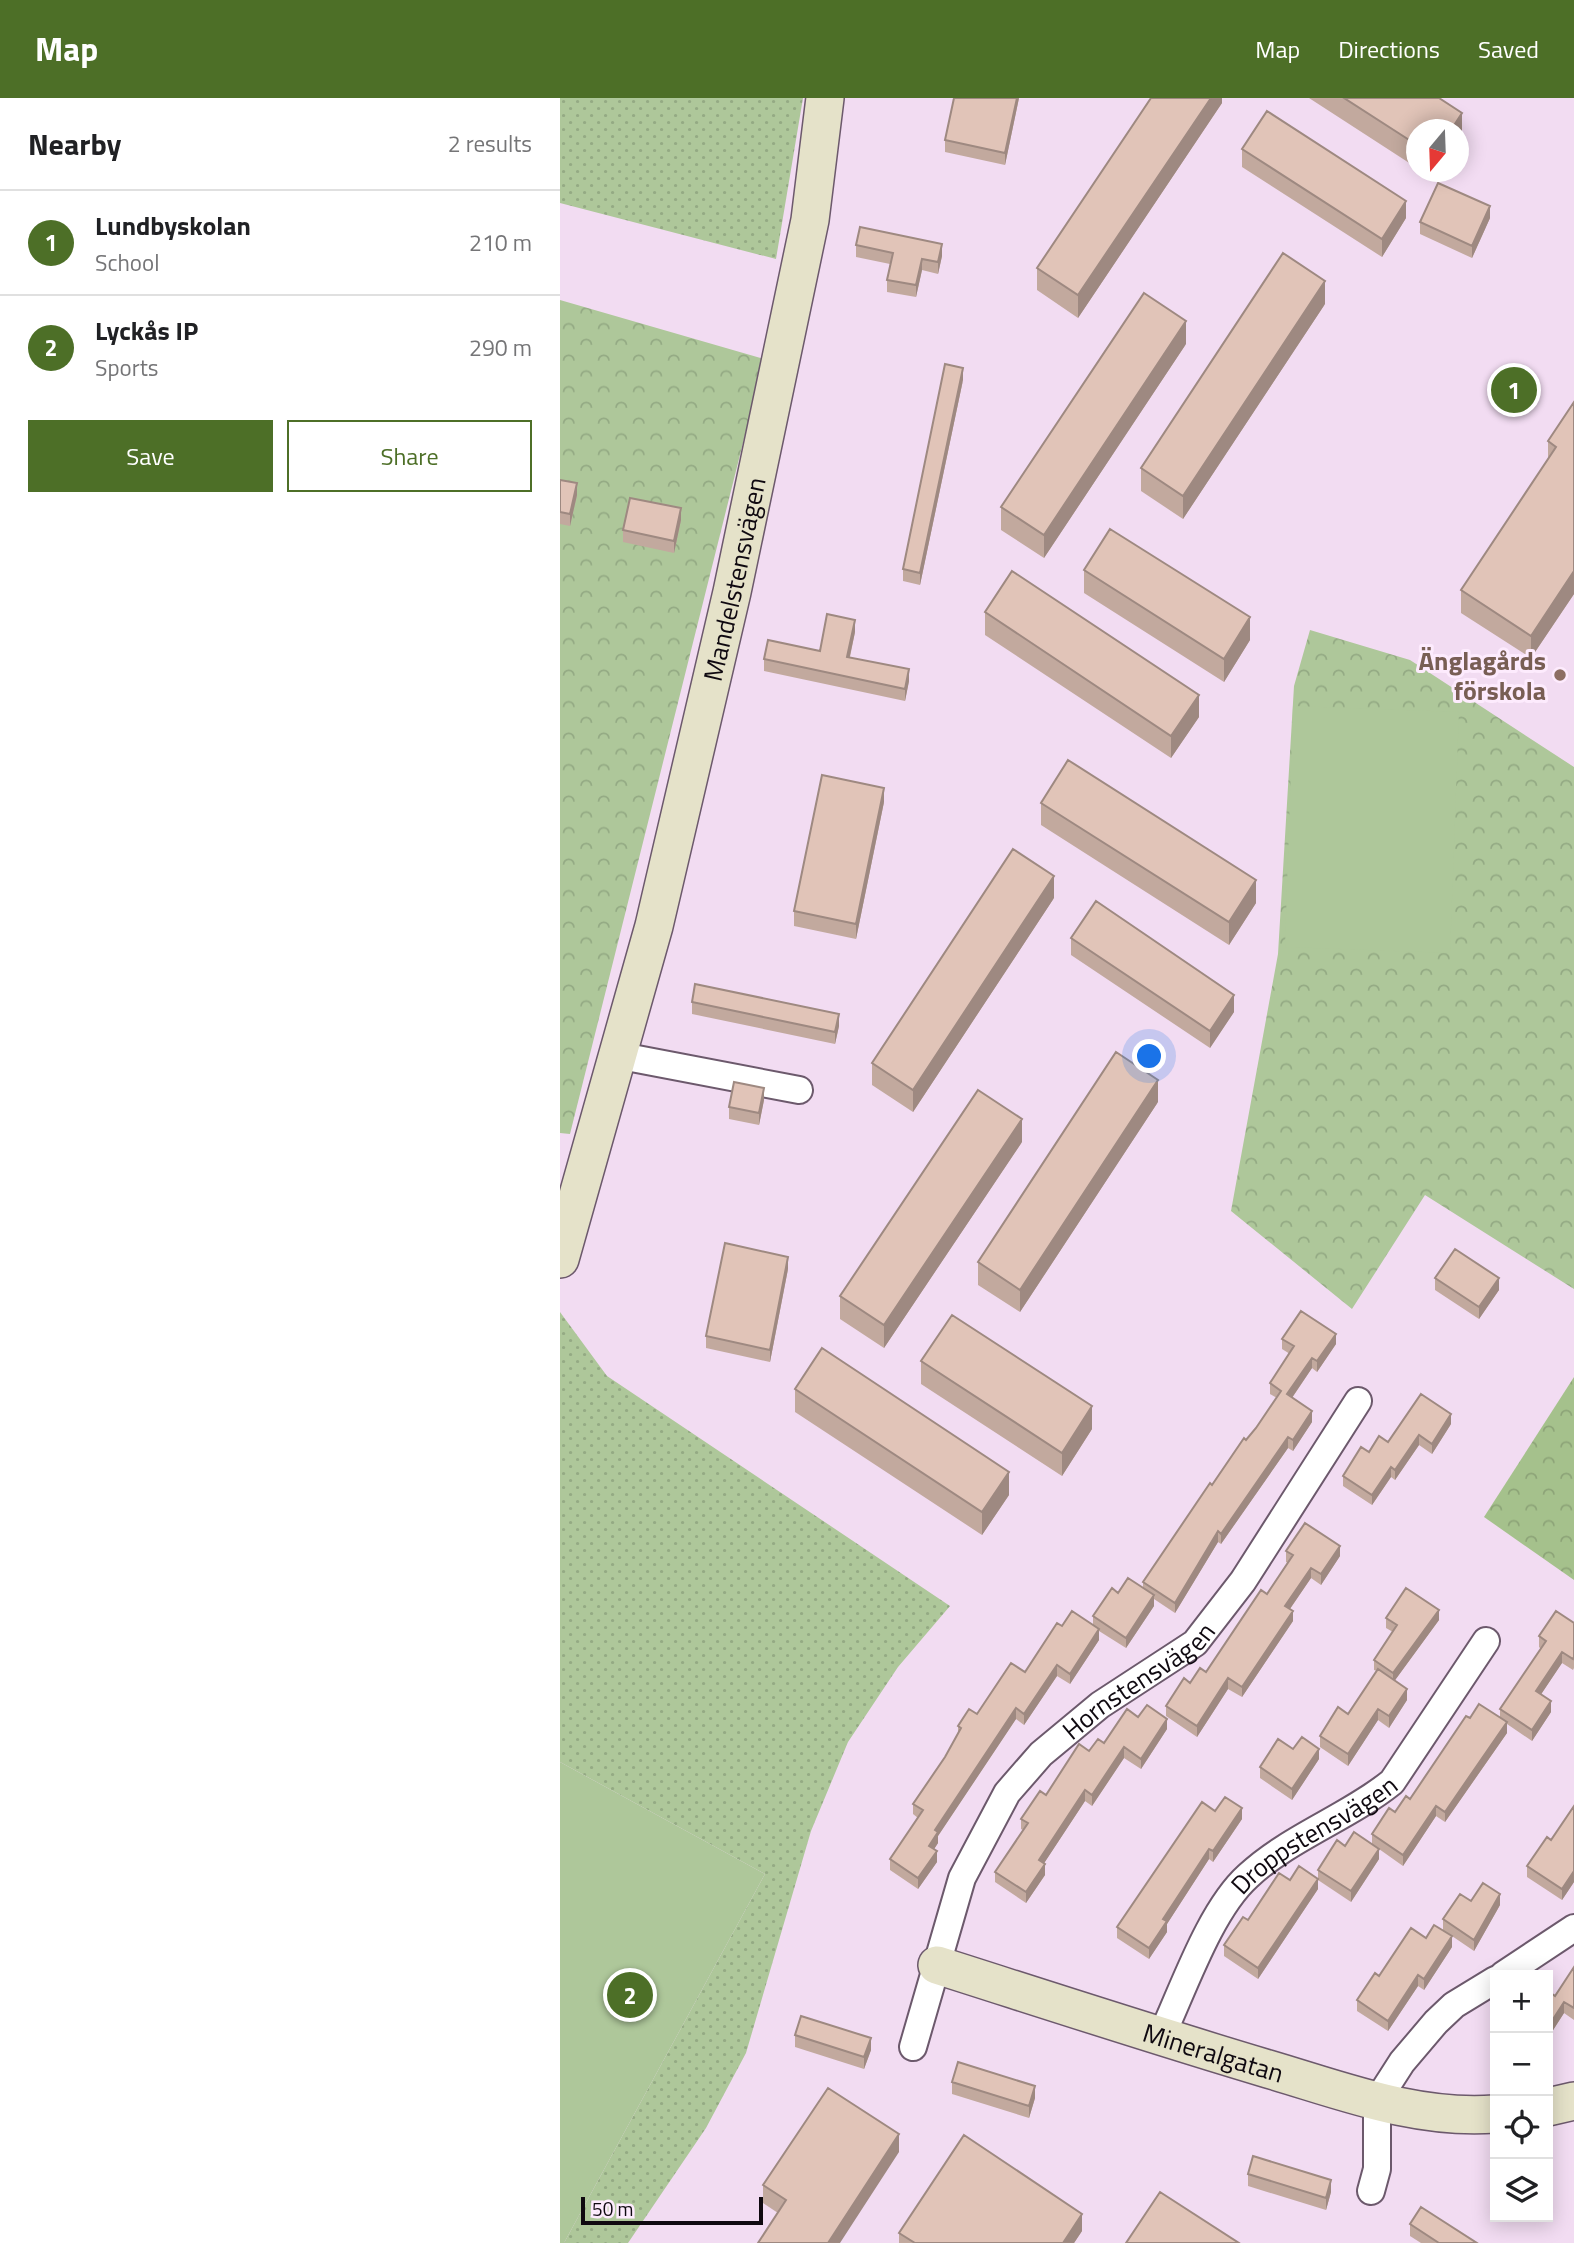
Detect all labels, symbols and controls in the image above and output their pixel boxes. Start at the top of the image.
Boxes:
text: Map [35,24,98,74]
text: Map [1255,31,1300,67]
text: Directions [1338,31,1440,67]
text: Saved [1478,31,1539,67]
north arrow [1406,119,1469,182]
text: Nearby [28,121,121,167]
text: 2 results [448,126,532,161]
text: Lundbyskolan [95,206,251,245]
text: 1 [45,225,57,260]
text: 210 m [469,225,532,260]
text: School [95,245,159,280]
text: Lyckås IP [95,311,198,350]
text: 2 [45,330,57,365]
text: 290 m [469,330,532,365]
text: Sports [95,350,158,385]
pin: 1 [1491,364,1537,416]
button: Save [28,420,273,492]
button: Share [287,420,532,492]
street label: Mandelstensvägen [692,474,775,685]
place label: Änglagårds förskola [1418,641,1546,710]
marker: Änglagårds förskola [1552,667,1568,683]
your location [1132,1039,1166,1073]
street label: Hornstensvägen [1053,1614,1224,1749]
street label: Droppstensvägen [1221,1765,1405,1903]
pin: 2 [607,1969,653,2021]
map controls [1490,1970,1553,2222]
button: + [1490,1970,1553,2033]
street label: Mineralgatan [1138,2012,1289,2092]
button: − [1490,2033,1553,2096]
button: locate [1490,2096,1553,2159]
button: layers [1490,2159,1553,2222]
scale bar [581,2194,763,2226]
text: 50 m [592,2194,633,2223]

